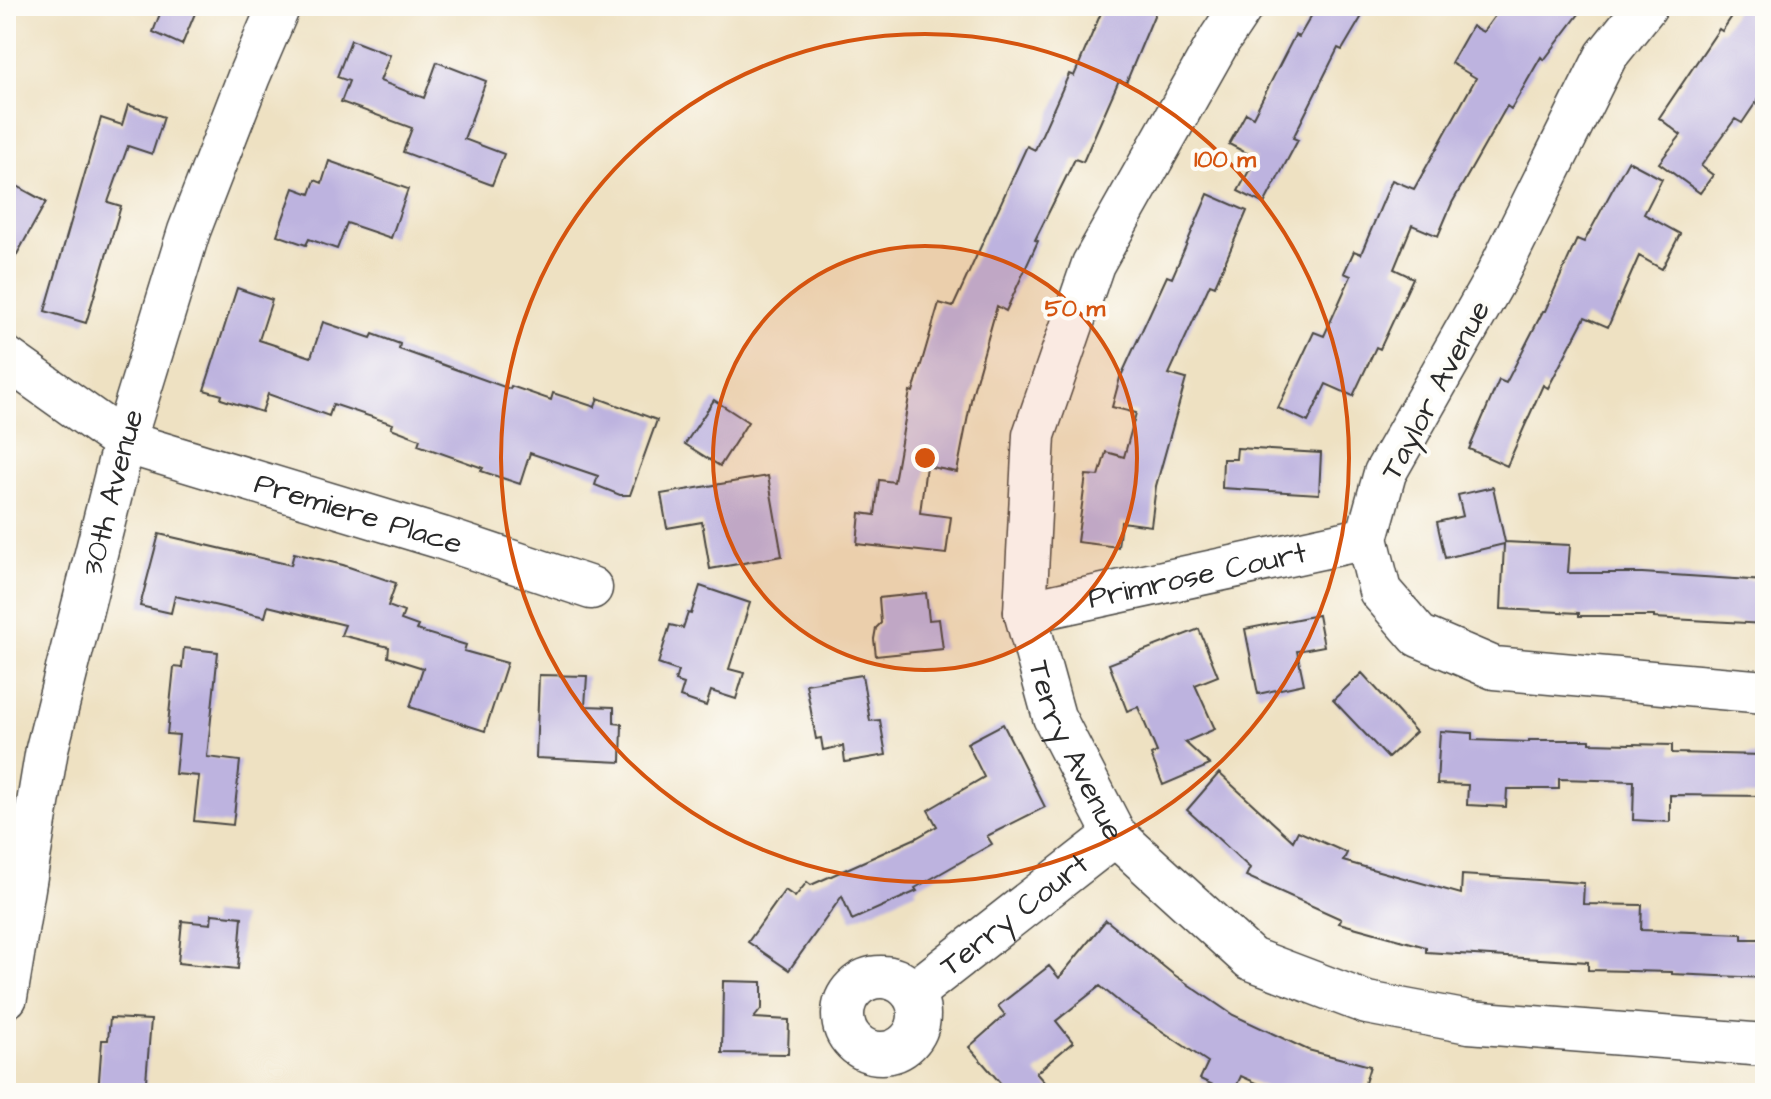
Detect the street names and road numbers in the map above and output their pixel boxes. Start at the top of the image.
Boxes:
street label: Taylor Avenue [1371,293,1502,488]
street label: 30th Avenue [71,404,155,580]
street label: Premiere Place [249,463,468,565]
street label: Primrose Court [1084,532,1310,620]
street label: Terry Avenue [1017,656,1134,848]
street label: Terry Court [931,843,1098,986]

